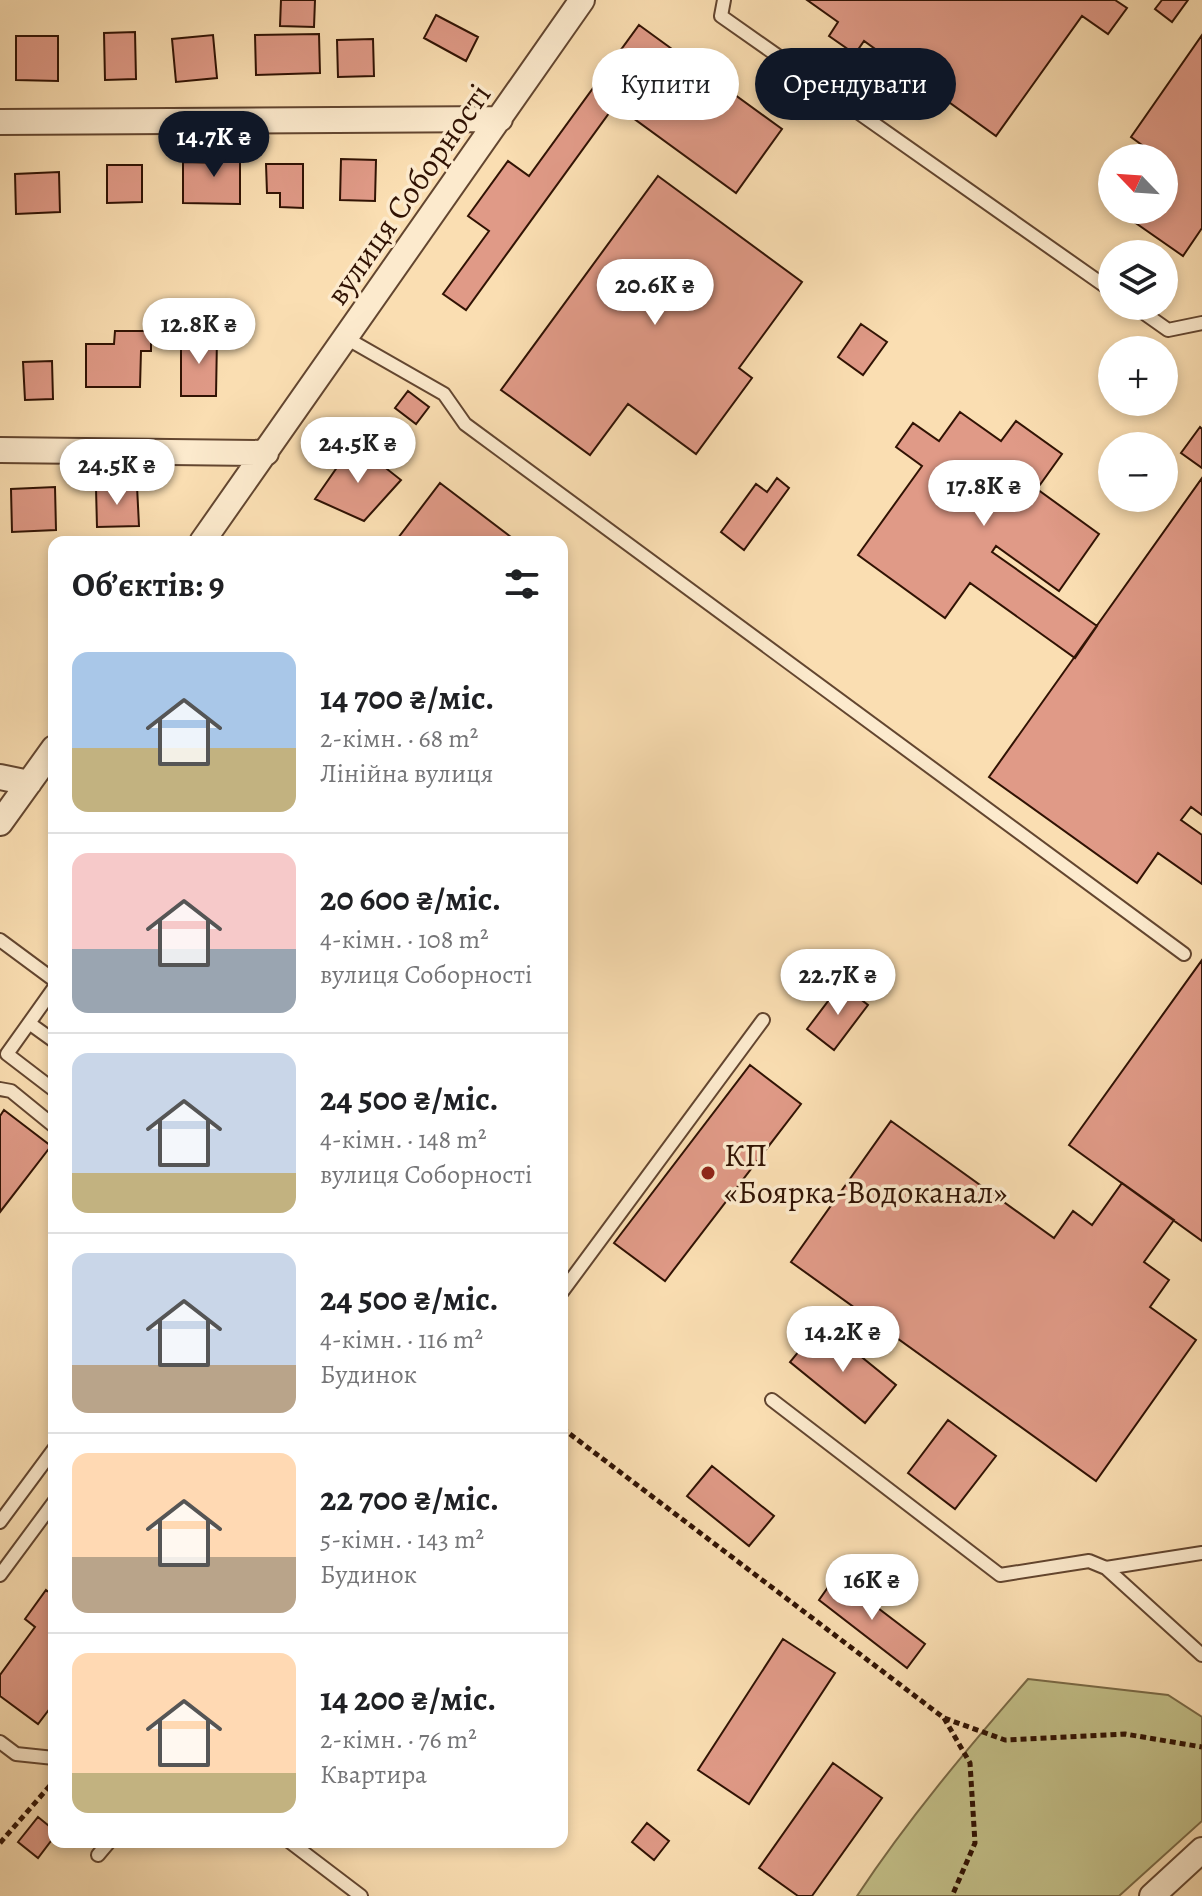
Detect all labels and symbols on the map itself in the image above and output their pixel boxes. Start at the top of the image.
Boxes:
street label: вулиця Соборності [315,74,501,314]
pin: 14.7K ₴ [140,111,288,179]
north arrow [1098,144,1178,224]
pin: 20.6K ₴ [581,259,729,327]
pin: 12.8K ₴ [125,298,273,366]
pin: 24.5K ₴ [284,417,432,485]
pin: 24.5K ₴ [43,439,191,507]
pin: 17.8K ₴ [910,460,1058,528]
pin: 22.7K ₴ [764,949,912,1017]
place label: КП «Боярка-Водоканал» [724,1133,1007,1214]
marker: КП «Боярка-Водоканал» [699,1164,717,1182]
pin: 14.2K ₴ [769,1306,917,1374]
pin: 16K ₴ [816,1554,928,1622]

